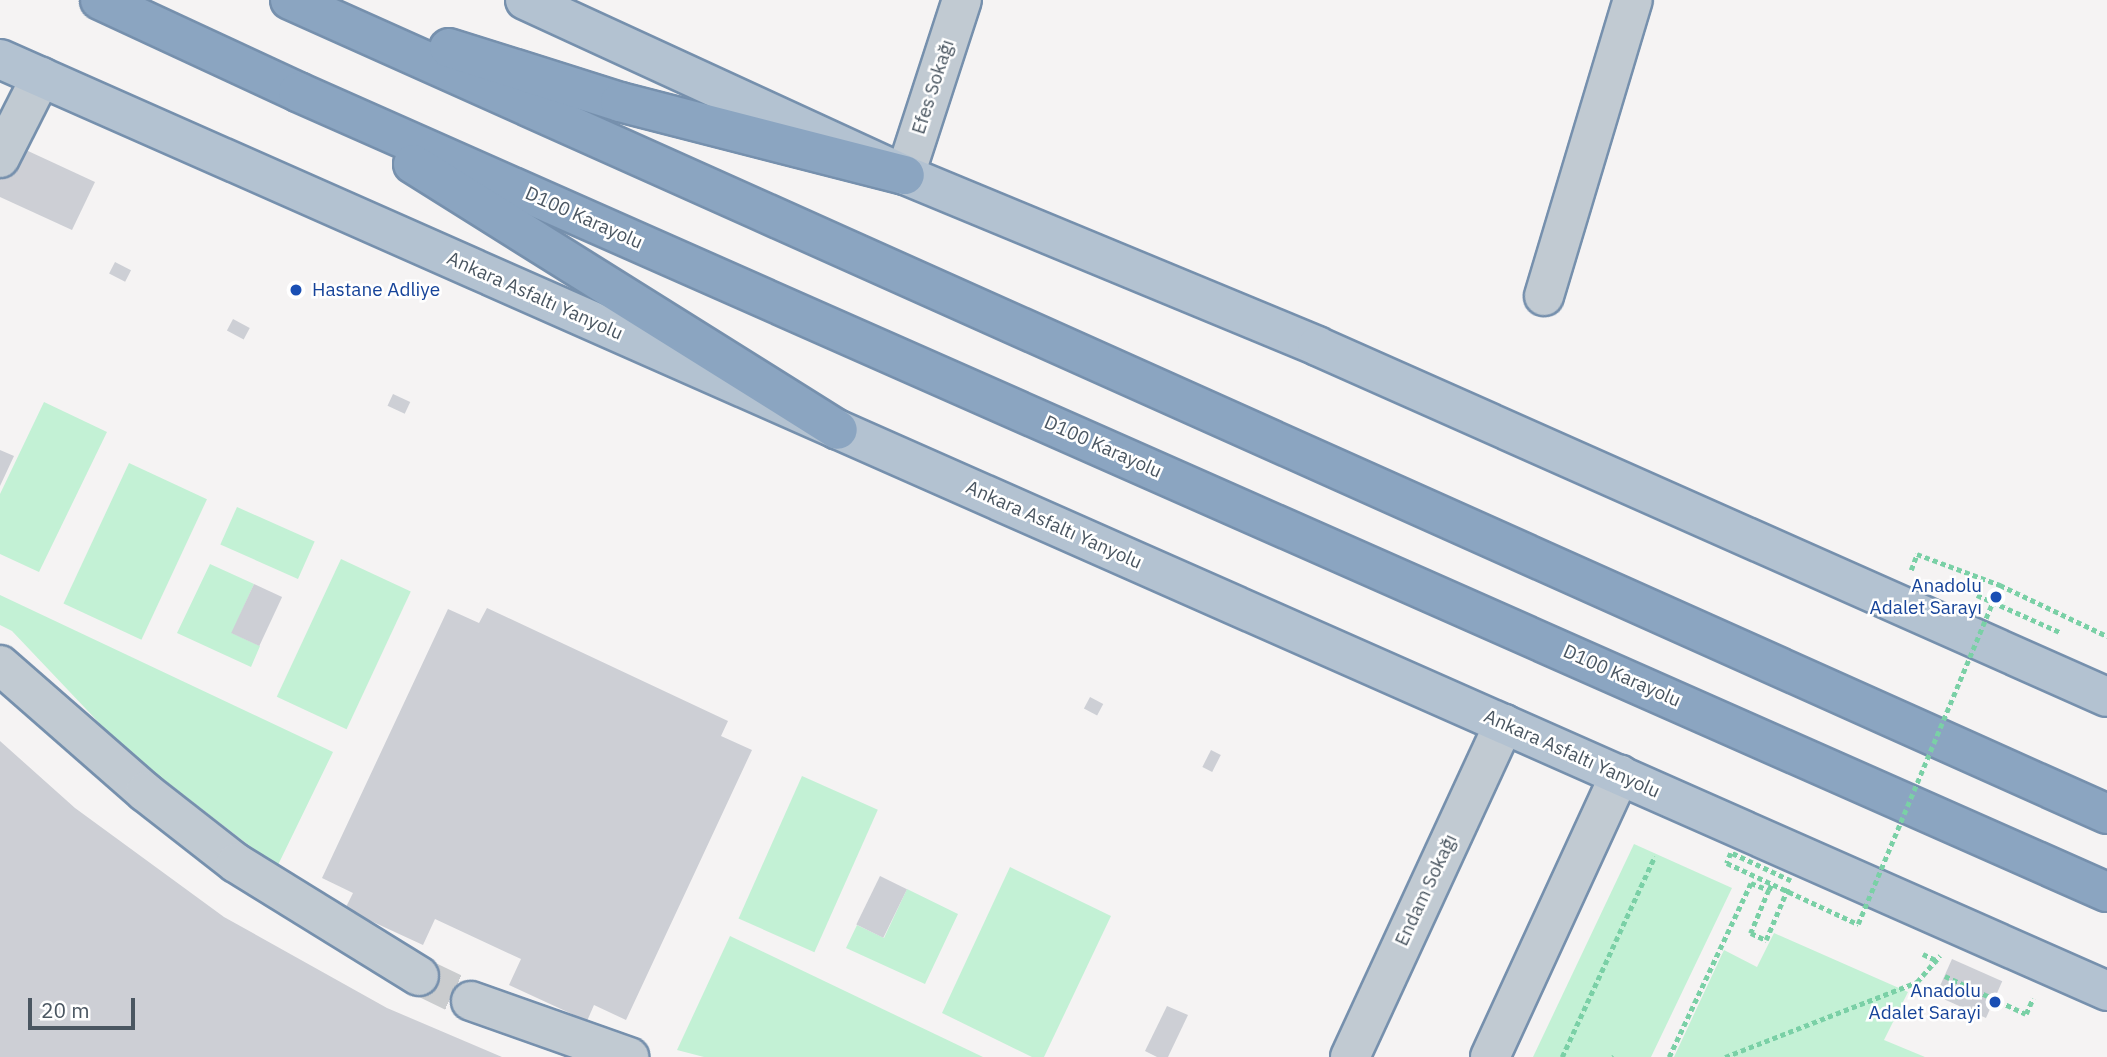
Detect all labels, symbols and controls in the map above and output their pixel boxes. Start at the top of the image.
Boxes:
street label: Efes Sokağı [907,37,959,137]
street label: D100 Karayolu [522,182,646,254]
street label: Ankara Asfaltı Yanyolu [443,247,627,345]
place label: Hastane Adliye [312,279,440,301]
marker: Hastane Adliye [286,280,306,300]
street label: D100 Karayolu [1041,411,1165,483]
street label: Ankara Asfaltı Yanyolu [962,476,1146,574]
place label: Anadolu Adalet Sarayı [1870,575,1982,619]
marker: Anadolu Adalet Sarayı [1988,589,2004,605]
street label: D100 Karayolu [1560,640,1684,712]
street label: Ankara Asfaltı Yanyolu [1480,705,1664,803]
street label: Endam Sokağı [1390,830,1462,950]
place label: Anadolu Adalet Sarayi [1869,980,1981,1024]
scale bar [32,984,138,1028]
marker: Anadolu Adalet Sarayi [1987,994,2003,1010]
text: 20 m [41,996,90,1024]

